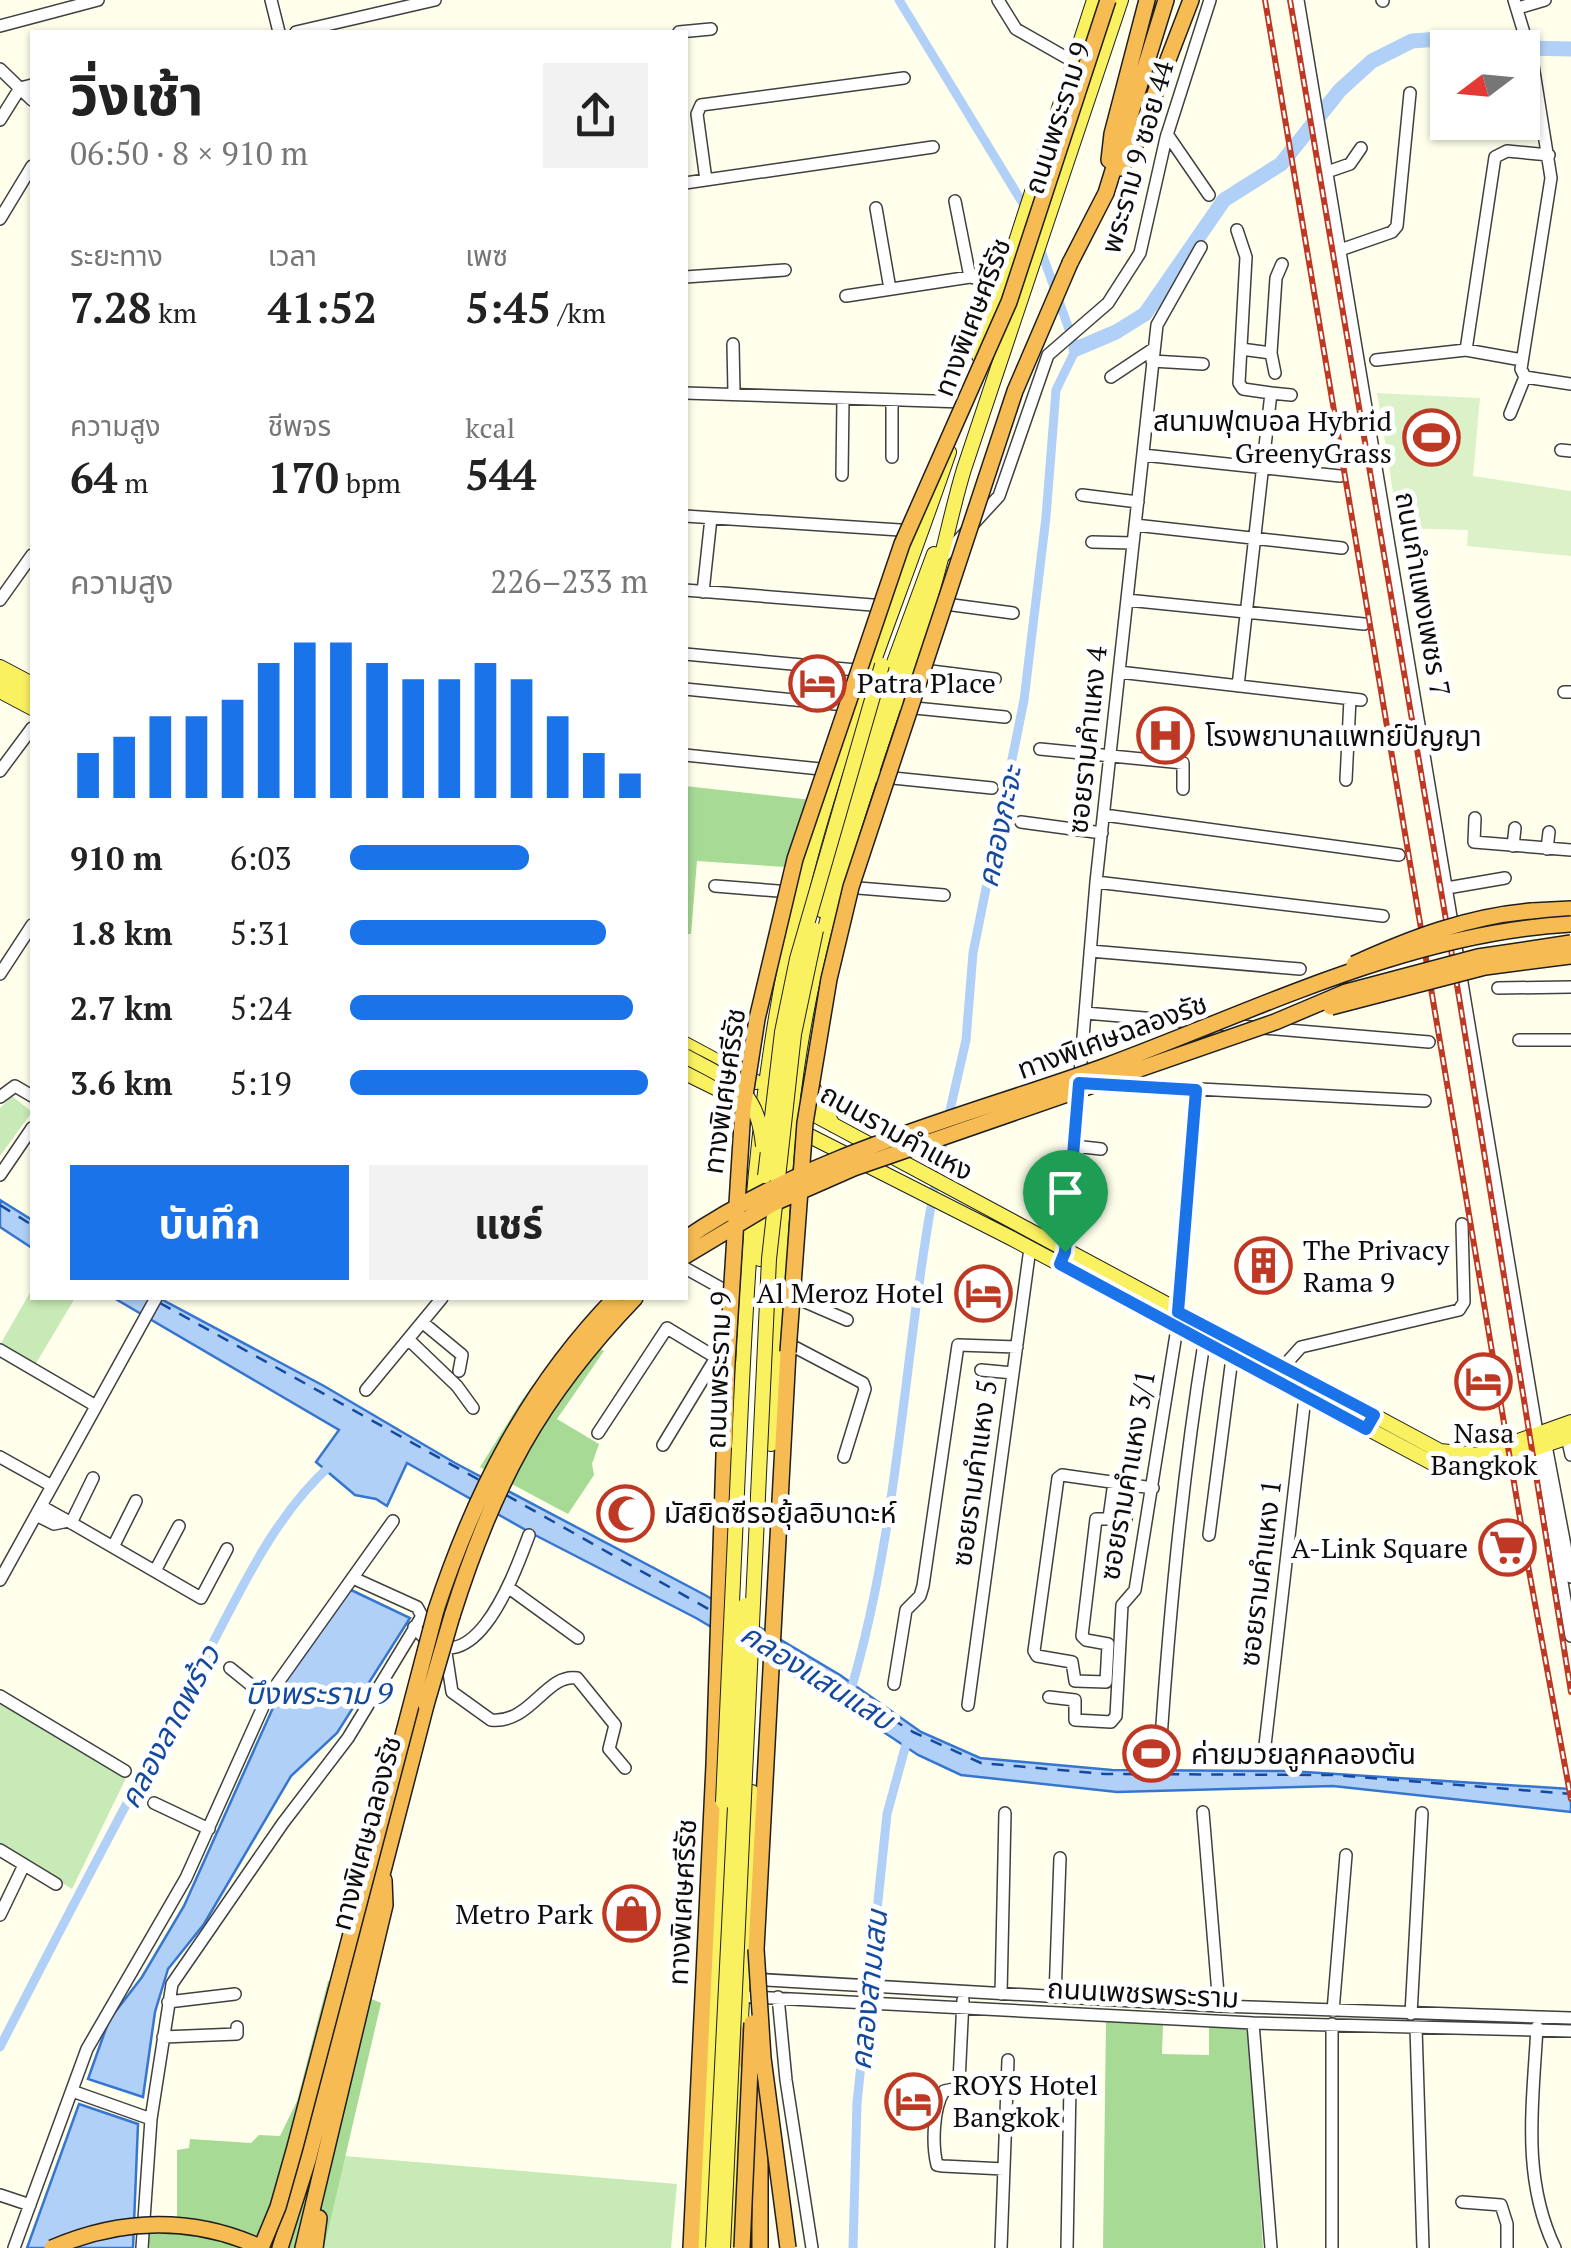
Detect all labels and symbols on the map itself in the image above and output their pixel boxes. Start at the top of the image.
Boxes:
north arrow [1430,30,1540,140]
street label: ถนนพระราม 9 [1015,37,1098,199]
street label: พระราม 9 ซอย 44 [1091,56,1182,257]
street label: ทางพิเศษศรีรัช [924,232,1019,401]
place label: สนามฟุตบอล Hybrid GreenyGrass [1153,402,1392,471]
sports icon: สนามฟุตบอล Hybrid GreenyGrass [1401,407,1461,467]
street label: ถนนกำแพงเพชร 7 [1387,489,1460,699]
street label: ซอยรามคำแหง 4 [1058,644,1115,835]
hotel icon: Patra Place [788,653,848,713]
place label: Patra Place [857,664,996,701]
hospital icon: โรงพยาบาลแพทย์ปัญญา [1136,706,1196,766]
place label: โรงพยาบาลแพทย์ปัญญา [1205,717,1482,754]
water label: คลองกะจะ [967,760,1032,891]
street label: ทางพิเศษฉลองรัช [1012,984,1212,1087]
street label: ทางพิเศษศรีรัช [694,1006,753,1176]
street label: ถนนรามคำแหง [814,1074,980,1189]
pin [1023,1150,1108,1253]
place label: The Privacy Rama 9 [1303,1231,1450,1300]
building icon: The Privacy Rama 9 [1234,1236,1294,1296]
hotel icon: Al Meroz Hotel [953,1263,1013,1323]
place label: Al Meroz Hotel [756,1274,944,1311]
street label: ถนนพระราม 9 [696,1291,739,1449]
hotel icon: Nasa Bangkok [1454,1352,1514,1412]
street label: ซอยรามคำแหง 3/1 [1090,1367,1163,1583]
street label: ซอยรามคำแหง 5 [942,1377,1005,1569]
place label: Nasa Bangkok [1431,1414,1538,1483]
street label: ซอยรามคำแหง 1 [1230,1477,1289,1669]
mosque icon: มัสยิดซีรอยุ้ลอิบาดะห์ [595,1483,655,1543]
place label: มัสยิดซีรอยุ้ลอิบาดะห์ [664,1494,897,1531]
supermarket icon: A-Link Square [1477,1518,1537,1578]
place label: A-Link Square [1291,1529,1468,1566]
water label: คลองแสนแสบ [733,1613,903,1740]
water label: คลองลาดพร้าว [109,1637,229,1815]
water label: บึงพระราม 9 [245,1673,393,1713]
sports icon: ค่ายมวยลูกคลองตัน [1122,1724,1182,1784]
street label: ทางพิเศษฉลองรัช [322,1732,409,1934]
place label: ค่ายมวยลูกคลองตัน [1191,1735,1416,1772]
street label: ทางพิเศษศรีรัช [659,1818,704,1986]
shop icon: Metro Park [602,1884,662,1944]
place label: Metro Park [455,1895,594,1932]
water label: คลองสามเสน [840,1906,896,2072]
street label: ถนนเพชรพระราม [1046,1969,1240,2016]
place label: ROYS Hotel Bangkok [953,2066,1098,2135]
hotel icon: ROYS Hotel Bangkok [884,2071,944,2131]

